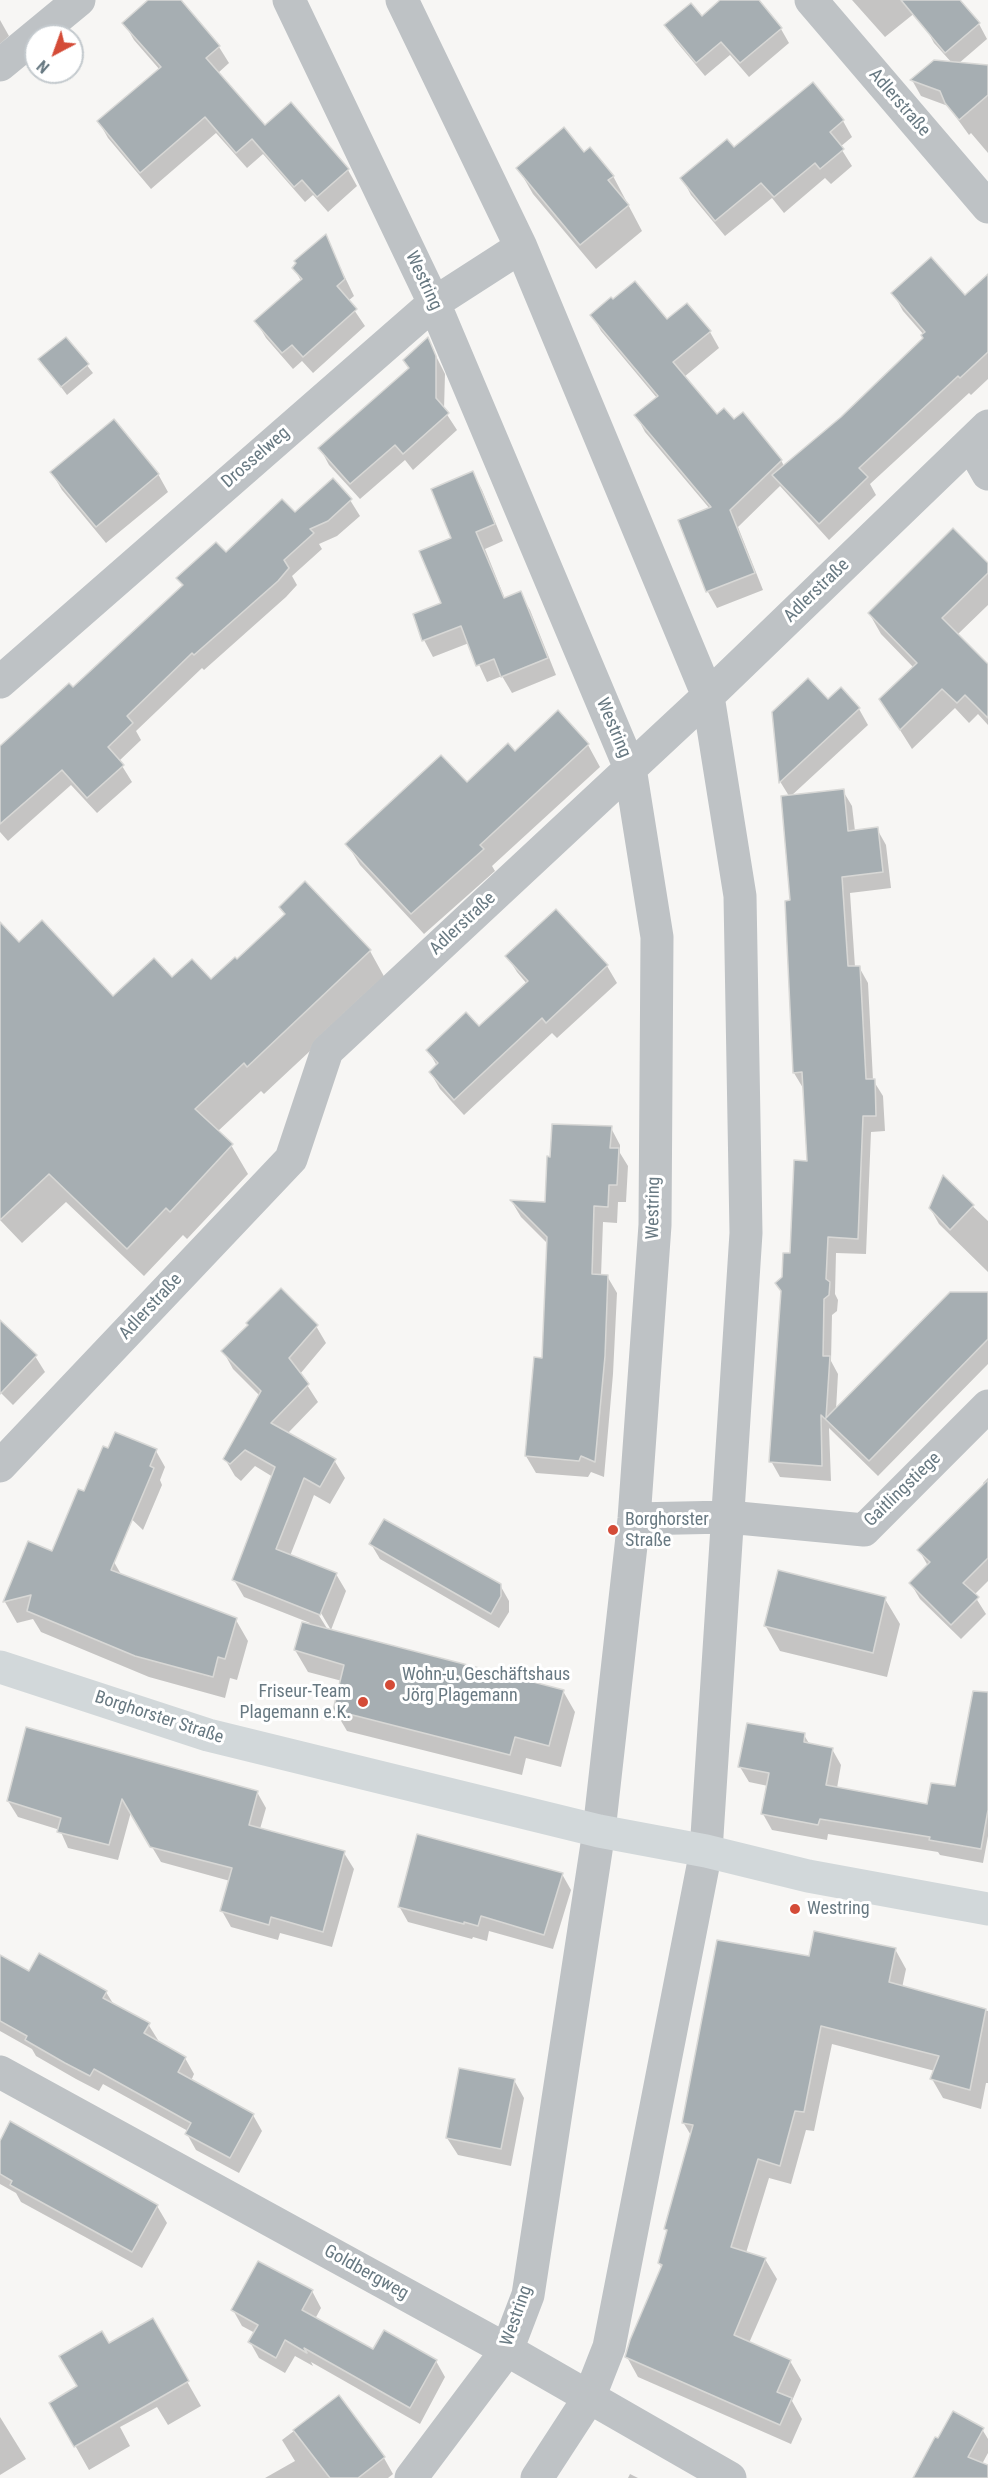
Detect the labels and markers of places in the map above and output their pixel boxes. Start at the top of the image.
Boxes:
place label: Borghorster Straße [625,1509,709,1552]
marker: Borghorster Straße [606,1523,620,1537]
place label: Wohn-u. Geschäftshaus Jörg Plagemann [402,1664,570,1706]
marker: Wohn-u. Geschäftshaus Jörg Plagemann [383,1678,397,1692]
place label: Friseur-Team Plagemann e.K. [239,1681,351,1724]
marker: Friseur-Team Plagemann e.K. [356,1695,370,1709]
place label: Westring [807,1898,870,1920]
marker: Westring [788,1902,802,1916]

